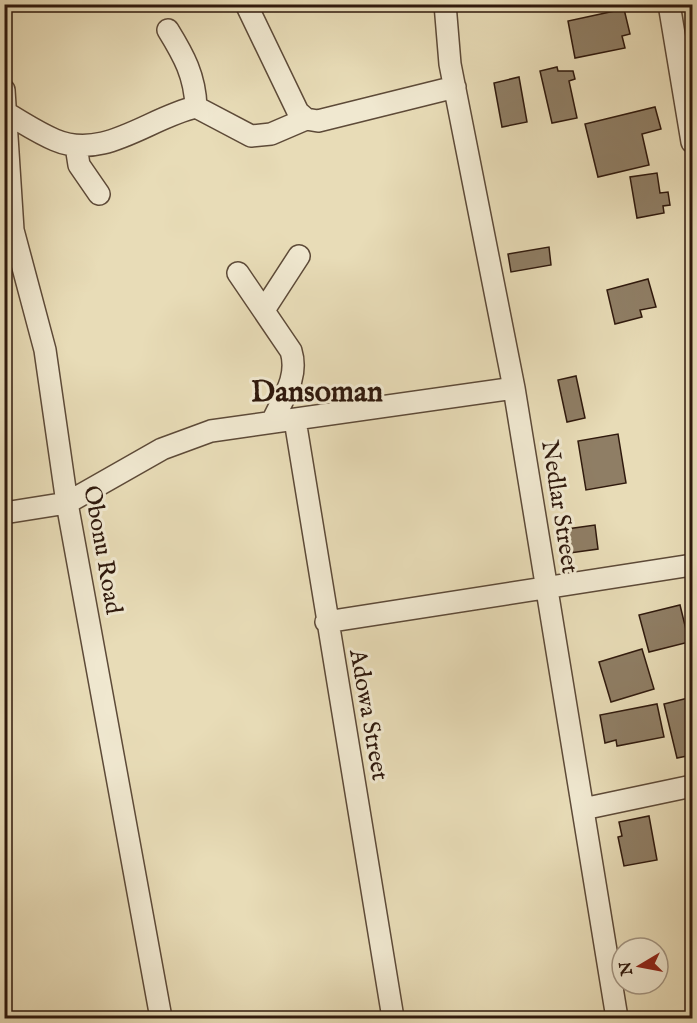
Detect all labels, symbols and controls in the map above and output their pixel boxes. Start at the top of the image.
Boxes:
district label: Dansoman [251,374,383,412]
street label: Nedlar Street [533,438,585,576]
street label: Obonu Road [75,483,129,617]
street label: Adowa Street [341,646,395,783]
north arrow [610,936,670,996]
text: N [616,960,638,978]

